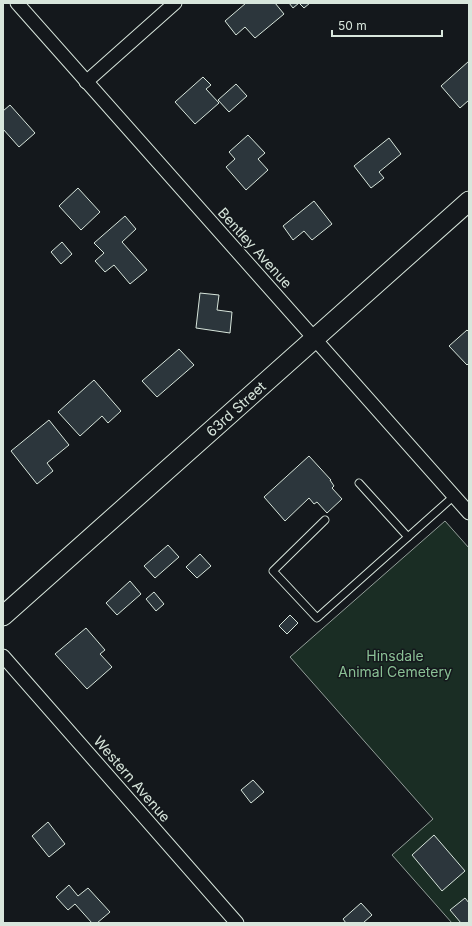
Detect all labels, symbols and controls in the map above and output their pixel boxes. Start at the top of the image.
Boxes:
scale bar [332,12,442,38]
text: 50 m [338,18,367,33]
street label: Bentley Avenue [215,204,296,291]
street label: 63rd Street [202,377,269,440]
park label: Hinsdale Animal Cemetery [338,647,452,680]
street label: Western Avenue [90,732,174,825]

